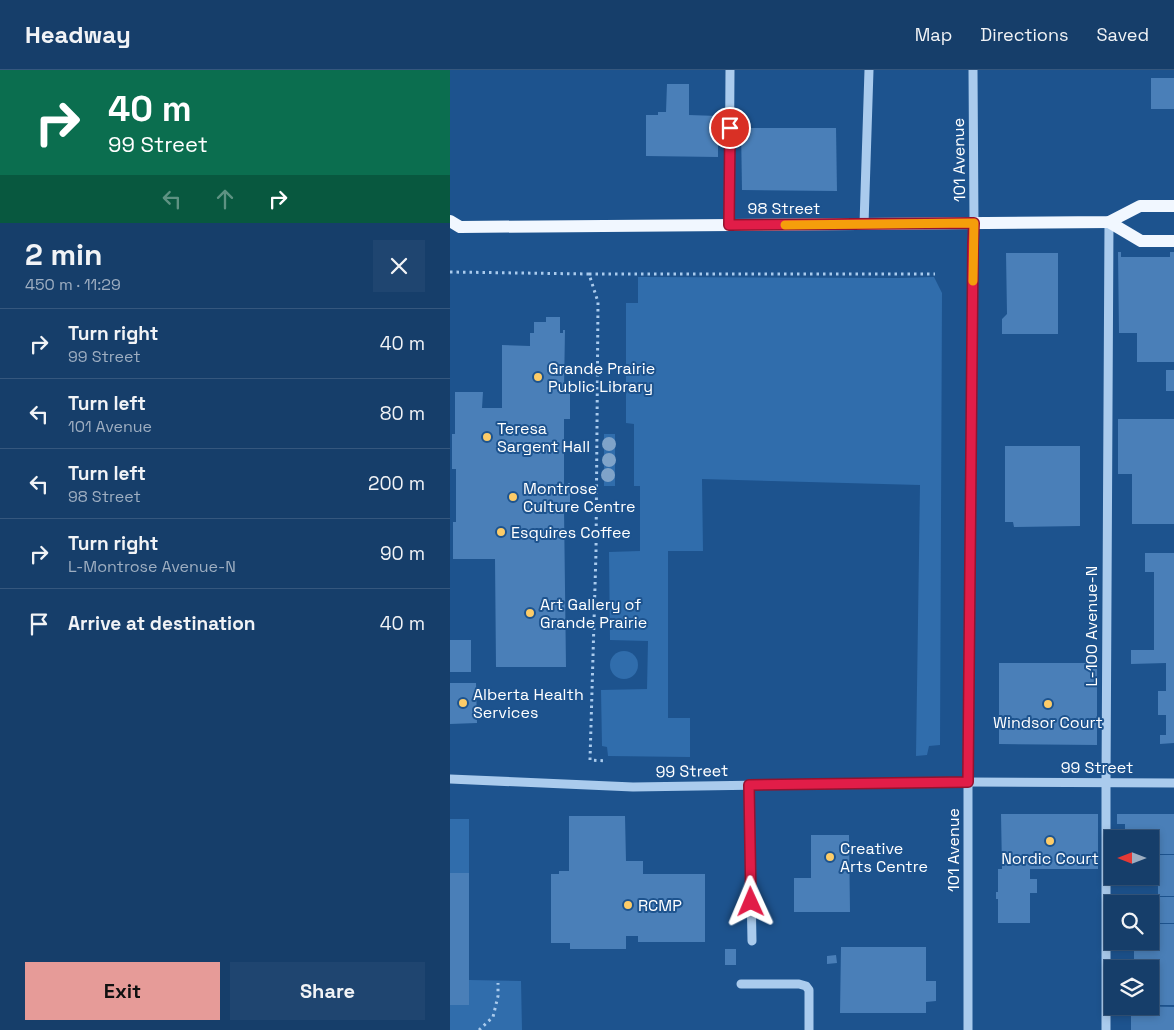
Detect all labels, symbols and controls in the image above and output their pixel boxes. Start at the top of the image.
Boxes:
text: Headway [25,19,131,50]
text: Map [915,23,952,46]
text: Directions [980,23,1069,46]
text: Saved [1097,23,1149,46]
text: 40 m [108,87,192,131]
icon: right [25,90,90,155]
pin [709,107,751,149]
icon: arrive [716,114,744,142]
street label: 101 Avenue [948,118,970,202]
text: 99 Street [108,130,208,158]
icon: left [158,185,186,213]
icon: ahead [211,185,239,213]
icon: right [264,185,292,213]
street label: 98 Street [748,198,820,219]
text: 2 min [25,235,103,274]
button: close [373,240,425,292]
text: 450 m · 11:29 [25,274,121,295]
text: Turn right [68,321,158,346]
icon: right [25,330,53,358]
text: 40 m [380,331,425,356]
text: 99 Street [68,346,141,367]
place label: Grande Prairie Public Library [548,358,655,397]
marker: Grande Prairie Public Library [532,371,544,383]
text: Turn left [68,391,146,416]
icon: left [25,400,53,428]
text: 80 m [380,401,425,426]
text: 101 Avenue [68,416,152,437]
place label: Teresa Sargent Hall [497,418,590,457]
marker: Teresa Sargent Hall [481,431,493,443]
text: Turn left [68,461,146,486]
icon: left [25,470,53,498]
text: 200 m [368,471,425,496]
place label: Montrose Culture Centre [523,478,635,517]
text: 98 Street [68,486,141,507]
marker: Montrose Culture Centre [507,491,519,503]
place label: Esquires Coffee [511,522,631,543]
marker: Esquires Coffee [495,526,507,538]
text: Turn right [68,531,158,556]
icon: right [25,540,53,568]
text: 90 m [380,541,425,566]
text: L-Montrose Avenue-N [68,556,236,577]
street label: L-100 Avenue-N [1081,566,1102,686]
place label: Art Gallery of Grande Prairie [540,594,647,633]
marker: Art Gallery of Grande Prairie [524,607,536,619]
icon: arrive [25,610,53,638]
text: Arrive at destination [68,611,256,636]
text: 40 m [380,611,425,636]
place label: Alberta Health Services [473,684,584,723]
marker: Alberta Health Services [457,697,469,709]
marker: Windsor Court [1042,698,1054,710]
place label: Windsor Court [993,712,1103,733]
street label: 99 Street [1061,757,1133,778]
street label: 99 Street [656,760,728,782]
street label: 101 Avenue [943,808,964,892]
north arrow [1104,830,1159,885]
map controls [1104,830,1159,1015]
marker: Nordic Court [1044,835,1056,847]
place label: Creative Arts Centre [840,838,928,877]
place label: Nordic Court [1001,848,1099,869]
marker: Creative Arts Centre [824,851,836,863]
position arrow [724,875,776,927]
place label: RCMP [638,895,682,916]
button: search [1104,895,1159,950]
marker: RCMP [622,899,634,911]
button: layers [1104,960,1159,1015]
button: Exit [25,962,220,1020]
button: Share [230,962,425,1020]

